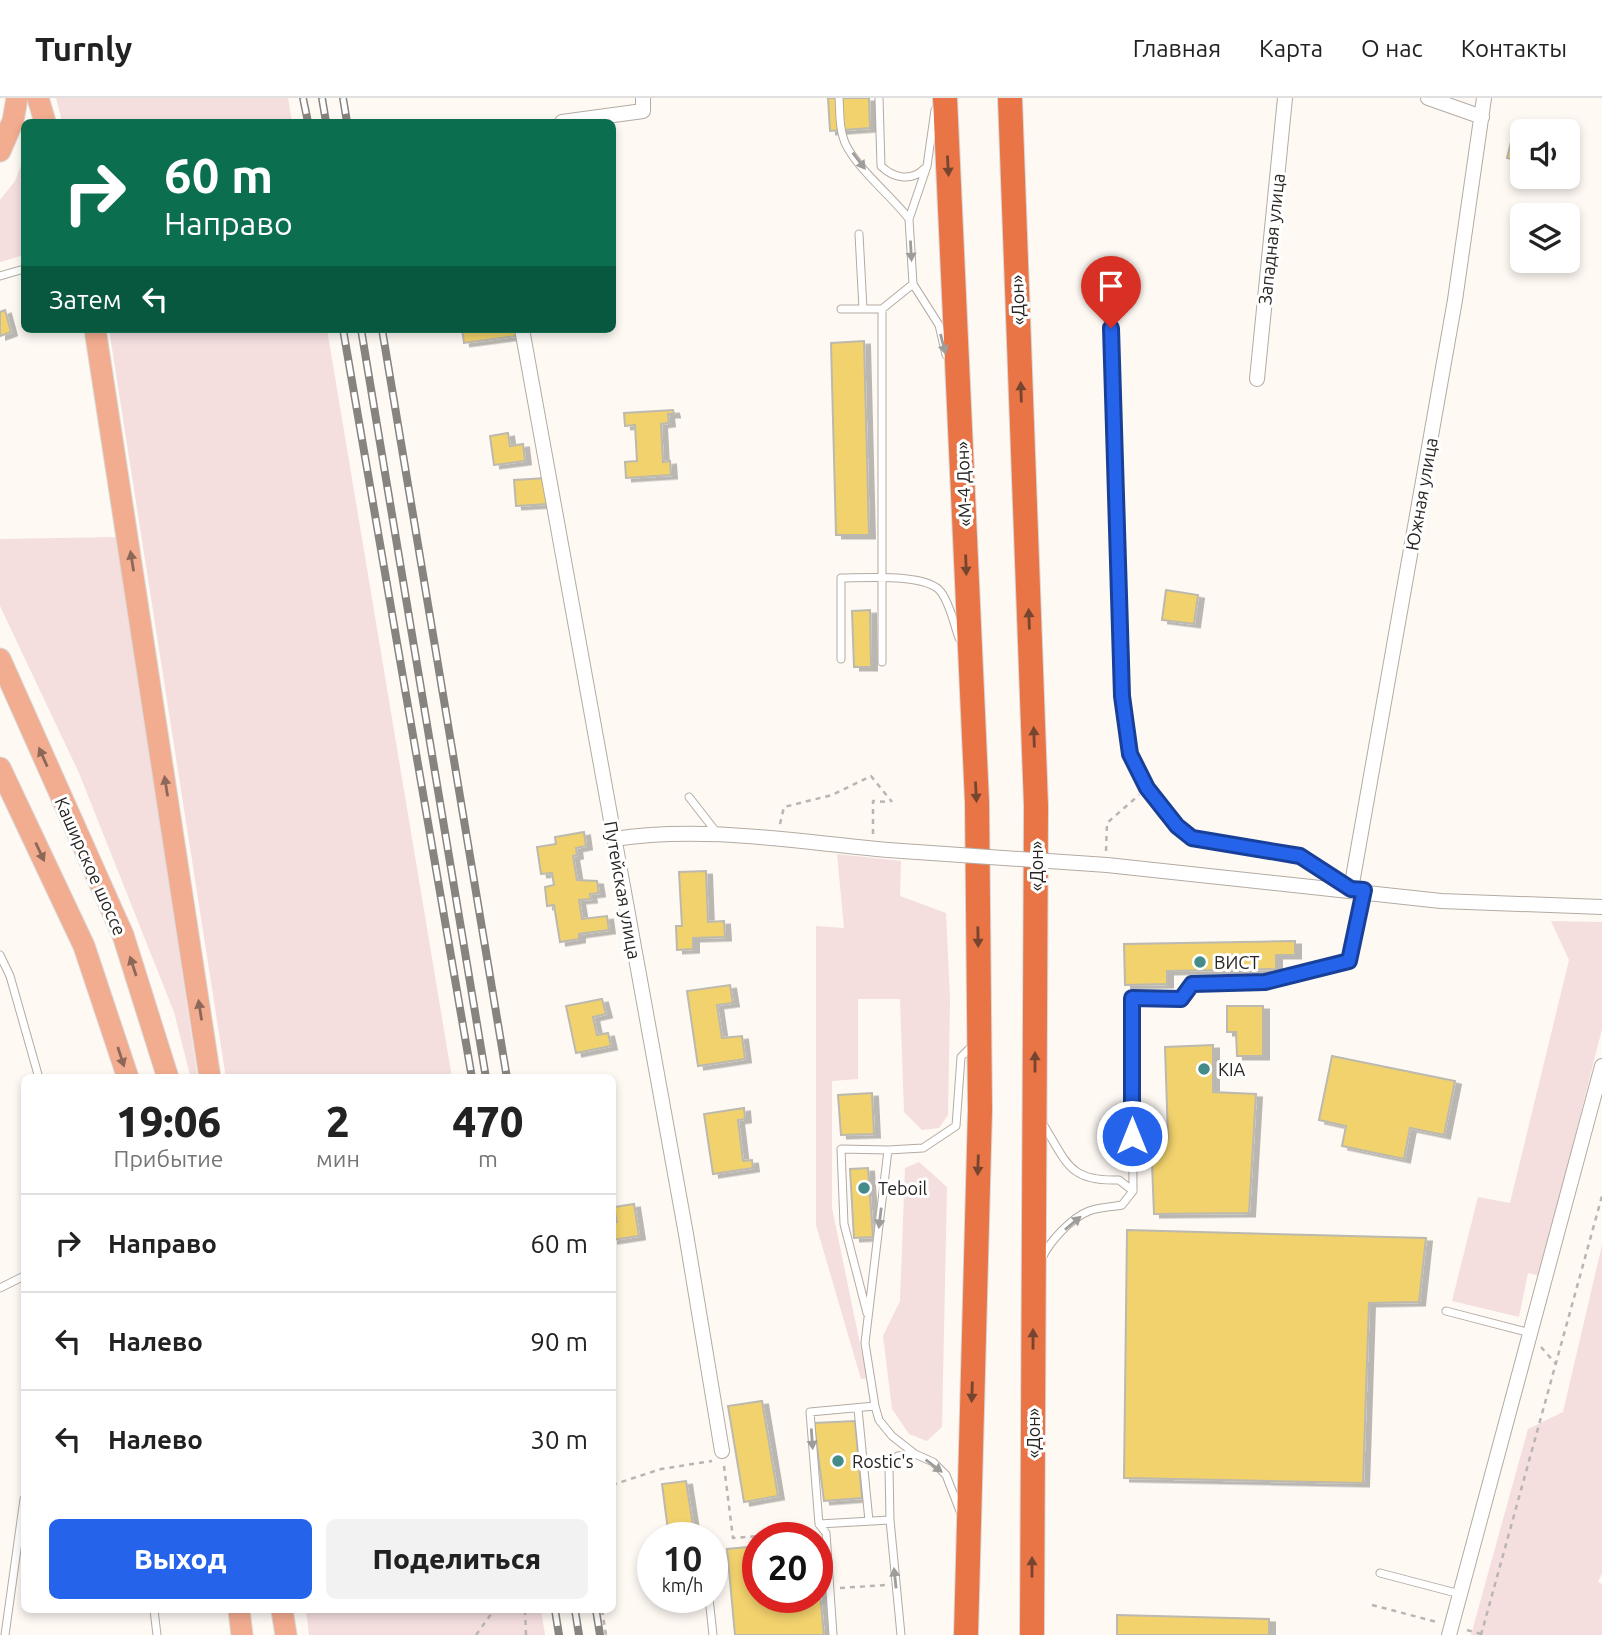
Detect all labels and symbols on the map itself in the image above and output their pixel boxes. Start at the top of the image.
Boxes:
one-way arrow [851,152,865,170]
one-way arrow [943,155,954,177]
street label: Западная улица [1254,172,1288,306]
one-way arrow [905,241,916,263]
pin [1081,256,1141,328]
street label: «Дон» [1006,274,1028,326]
one-way arrow [939,333,949,354]
one-way arrow [1015,380,1026,402]
street label: Южная улица [1401,436,1441,552]
street label: «М-4 Дон» [952,441,974,527]
one-way arrow [126,550,137,572]
one-way arrow [960,554,971,576]
one-way arrow [1024,608,1035,630]
one-way arrow [1028,725,1039,747]
one-way arrow [37,747,49,767]
one-way arrow [160,774,171,796]
one-way arrow [971,781,982,803]
street label: Каширское шоссе [51,794,131,938]
street label: Путейская улица [601,819,645,961]
street label: «Дон» [1026,841,1046,891]
one-way arrow [34,842,45,862]
one-way arrow [972,927,984,949]
place label: ВИСТ [1214,952,1260,972]
marker: ВИСТ [1192,954,1208,970]
one-way arrow [127,956,137,977]
one-way arrow [194,999,205,1021]
one-way arrow [116,1047,127,1068]
one-way arrow [1029,1051,1041,1073]
place label: KIA [1218,1059,1246,1079]
marker: KIA [1196,1061,1212,1077]
position arrow [1095,1099,1169,1173]
one-way arrow [973,1154,984,1176]
place label: Teboil [878,1178,928,1198]
marker: Teboil [856,1180,872,1196]
one-way arrow [874,1207,885,1229]
one-way arrow [1064,1215,1082,1231]
one-way arrow [1027,1328,1039,1350]
one-way arrow [967,1382,978,1404]
street label: «Дон» [1023,1408,1043,1458]
one-way arrow [807,1428,818,1450]
place label: Rostic's [852,1451,914,1471]
marker: Rostic's [830,1453,846,1469]
one-way arrow [925,1459,944,1473]
speed limit sign: 20 [742,1522,833,1613]
one-way arrow [1026,1556,1038,1578]
one-way arrow [889,1566,900,1588]

